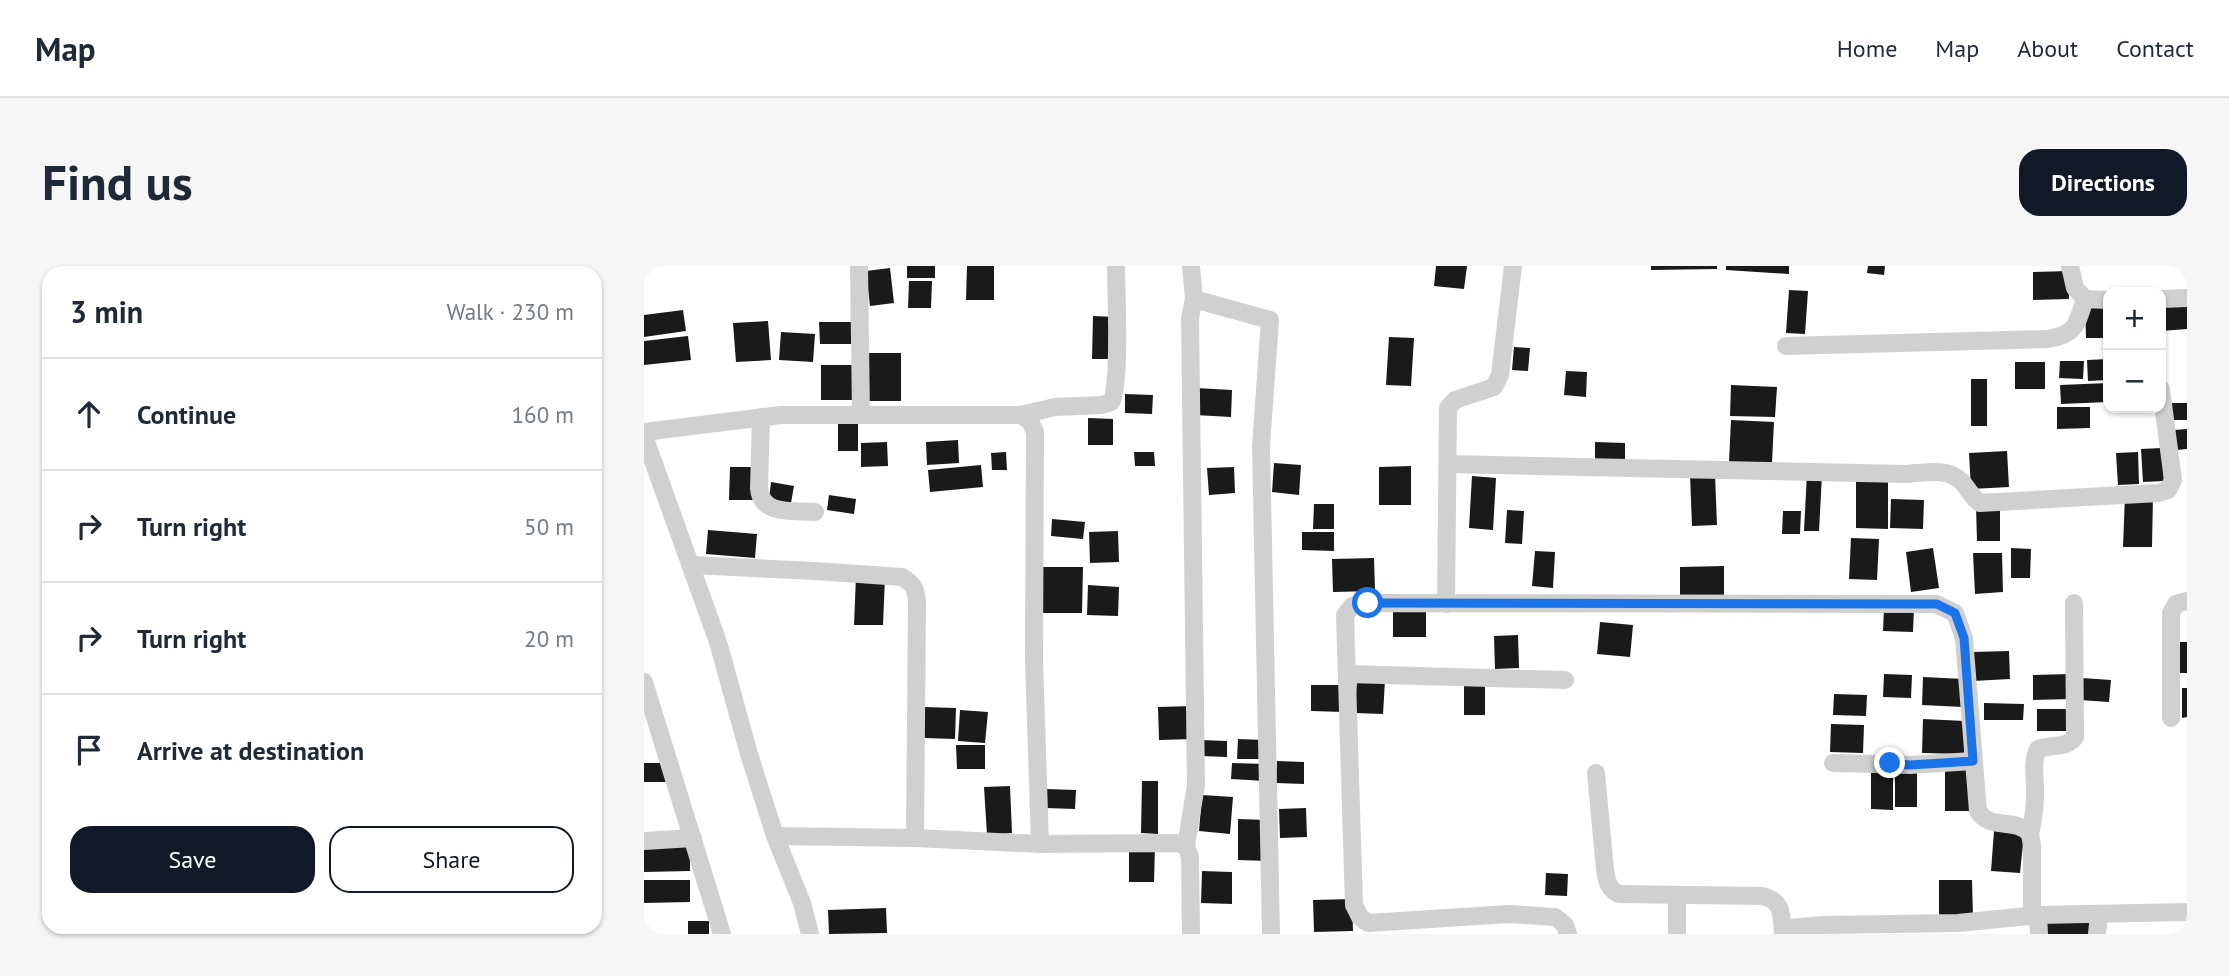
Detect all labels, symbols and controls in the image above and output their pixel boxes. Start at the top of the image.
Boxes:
text: Map [35,27,96,70]
text: Home [1837,33,1897,64]
text: Map [1935,33,1979,64]
text: About [2017,33,2078,64]
text: Contact [2116,33,2194,64]
button: Directions [2019,149,2187,216]
text: Find us [42,150,193,214]
map controls [2103,287,2166,413]
button: + [2103,287,2166,350]
text: 3 min [70,292,143,331]
text: Walk · 230 m [447,297,574,326]
button: − [2103,350,2166,413]
icon: ahead [70,395,108,433]
text: Continue [137,398,236,431]
text: 160 m [512,400,574,429]
icon: right [70,507,108,545]
text: Turn right [137,510,246,543]
text: 50 m [524,512,574,541]
route start [1352,587,1383,618]
icon: right [70,619,108,657]
text: Turn right [137,622,246,655]
text: 20 m [524,624,574,653]
icon: arrive [70,731,108,769]
text: Arrive at destination [137,734,364,767]
route end [1874,747,1905,778]
button: Save [70,826,315,893]
button: Share [329,826,574,893]

